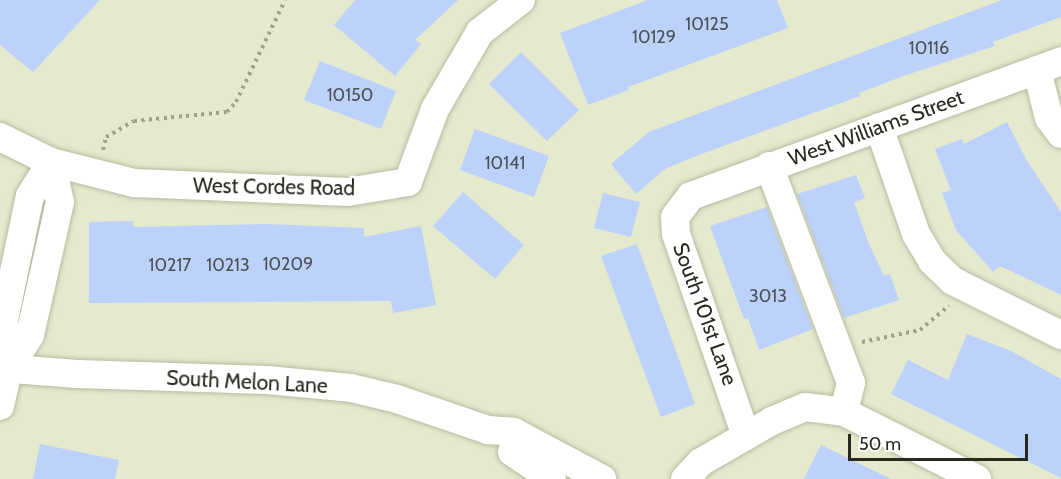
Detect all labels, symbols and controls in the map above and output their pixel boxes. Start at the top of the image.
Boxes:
house number: 10125 [685,13,729,35]
house number: 10129 [632,26,676,48]
house number: 10116 [909,37,949,59]
house number: 10150 [327,84,373,106]
street label: West Williams Street [785,85,967,171]
house number: 10141 [485,152,525,174]
street label: West Cordes Road [193,173,355,201]
street label: South 101st Lane [668,239,742,389]
house number: 10209 [263,253,313,275]
house number: 10217 [149,254,191,276]
house number: 10213 [206,254,250,276]
house number: 3013 [749,285,787,307]
street label: South Melon Lane [166,365,328,399]
scale bar [851,422,1031,460]
text: 50 m [859,433,901,455]

